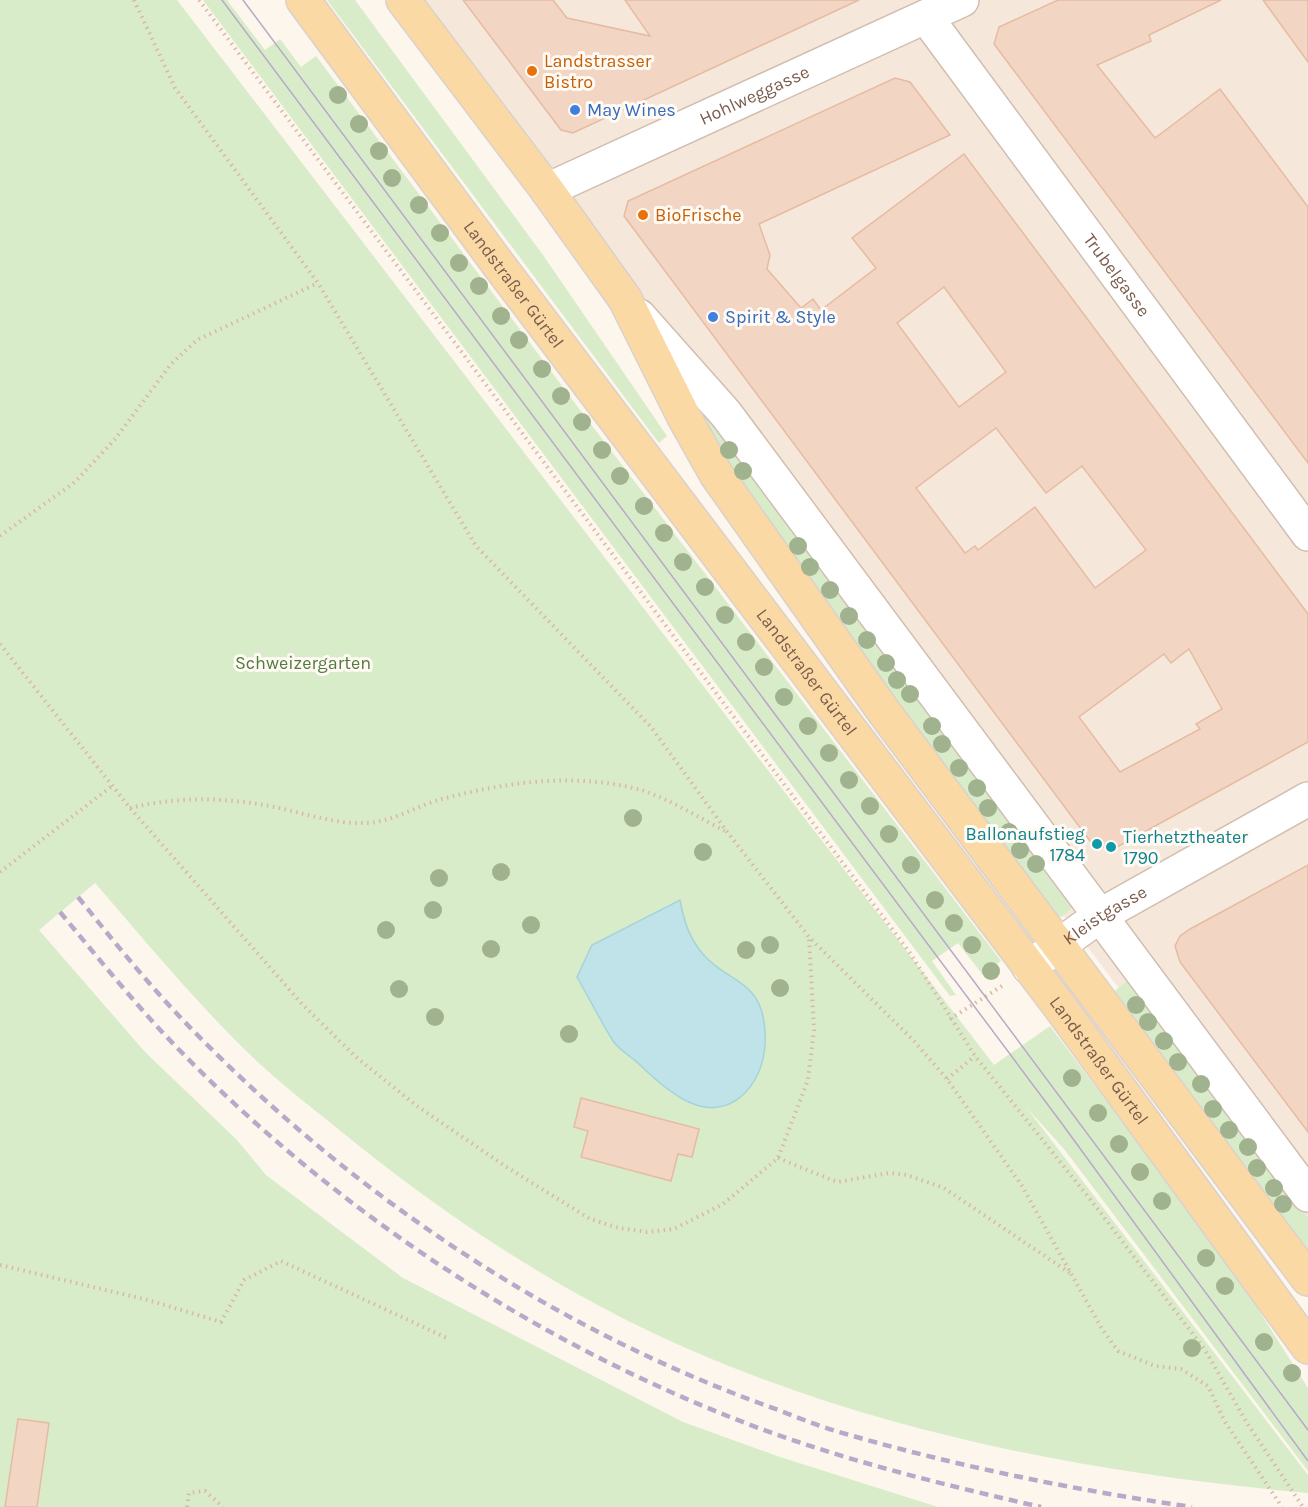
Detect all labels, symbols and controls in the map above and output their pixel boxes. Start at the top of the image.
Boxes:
place label: Landstrasser Bistro [544,50,652,93]
street label: Hohlweggasse [696,60,813,130]
marker: Landstrasser Bistro [525,64,539,78]
place label: May Wines [587,99,676,121]
marker: May Wines [568,103,582,117]
place label: BioFrische [655,204,742,226]
marker: BioFrische [636,208,650,222]
street label: Landstraßer Gürtel [459,216,569,353]
street label: Trubelgasse [1079,229,1155,321]
place label: Spirit & Style [725,306,836,328]
marker: Spirit & Style [706,310,720,324]
street label: Landstraßer Gürtel [752,604,862,740]
park label: Schweizergarten [235,652,371,674]
place label: Ballonaufstieg 1784 [966,823,1085,866]
place label: Tierhetztheater 1790 [1123,826,1248,869]
marker: Ballonaufstieg 1784 [1090,837,1104,851]
marker: Tierhetztheater 1790 [1104,840,1118,854]
street label: Kleistgasse [1059,881,1151,950]
street label: Landstraßer Gürtel [1045,992,1153,1129]

